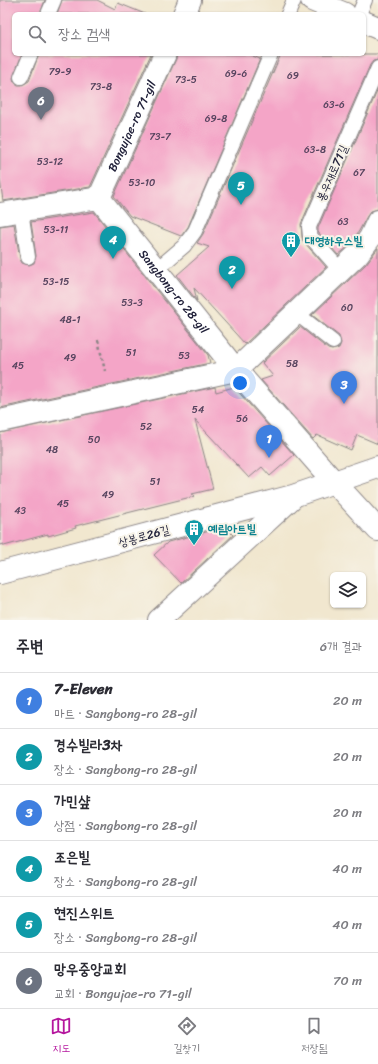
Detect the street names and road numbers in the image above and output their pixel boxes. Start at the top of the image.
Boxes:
street label: Bongujae-ro 71-gil [101,76,163,176]
street label: 봉우재로71길 [310,141,354,205]
street label: Sangbong-ro 28-gil [133,244,215,339]
street label: 상봉로26길 [116,519,172,553]

